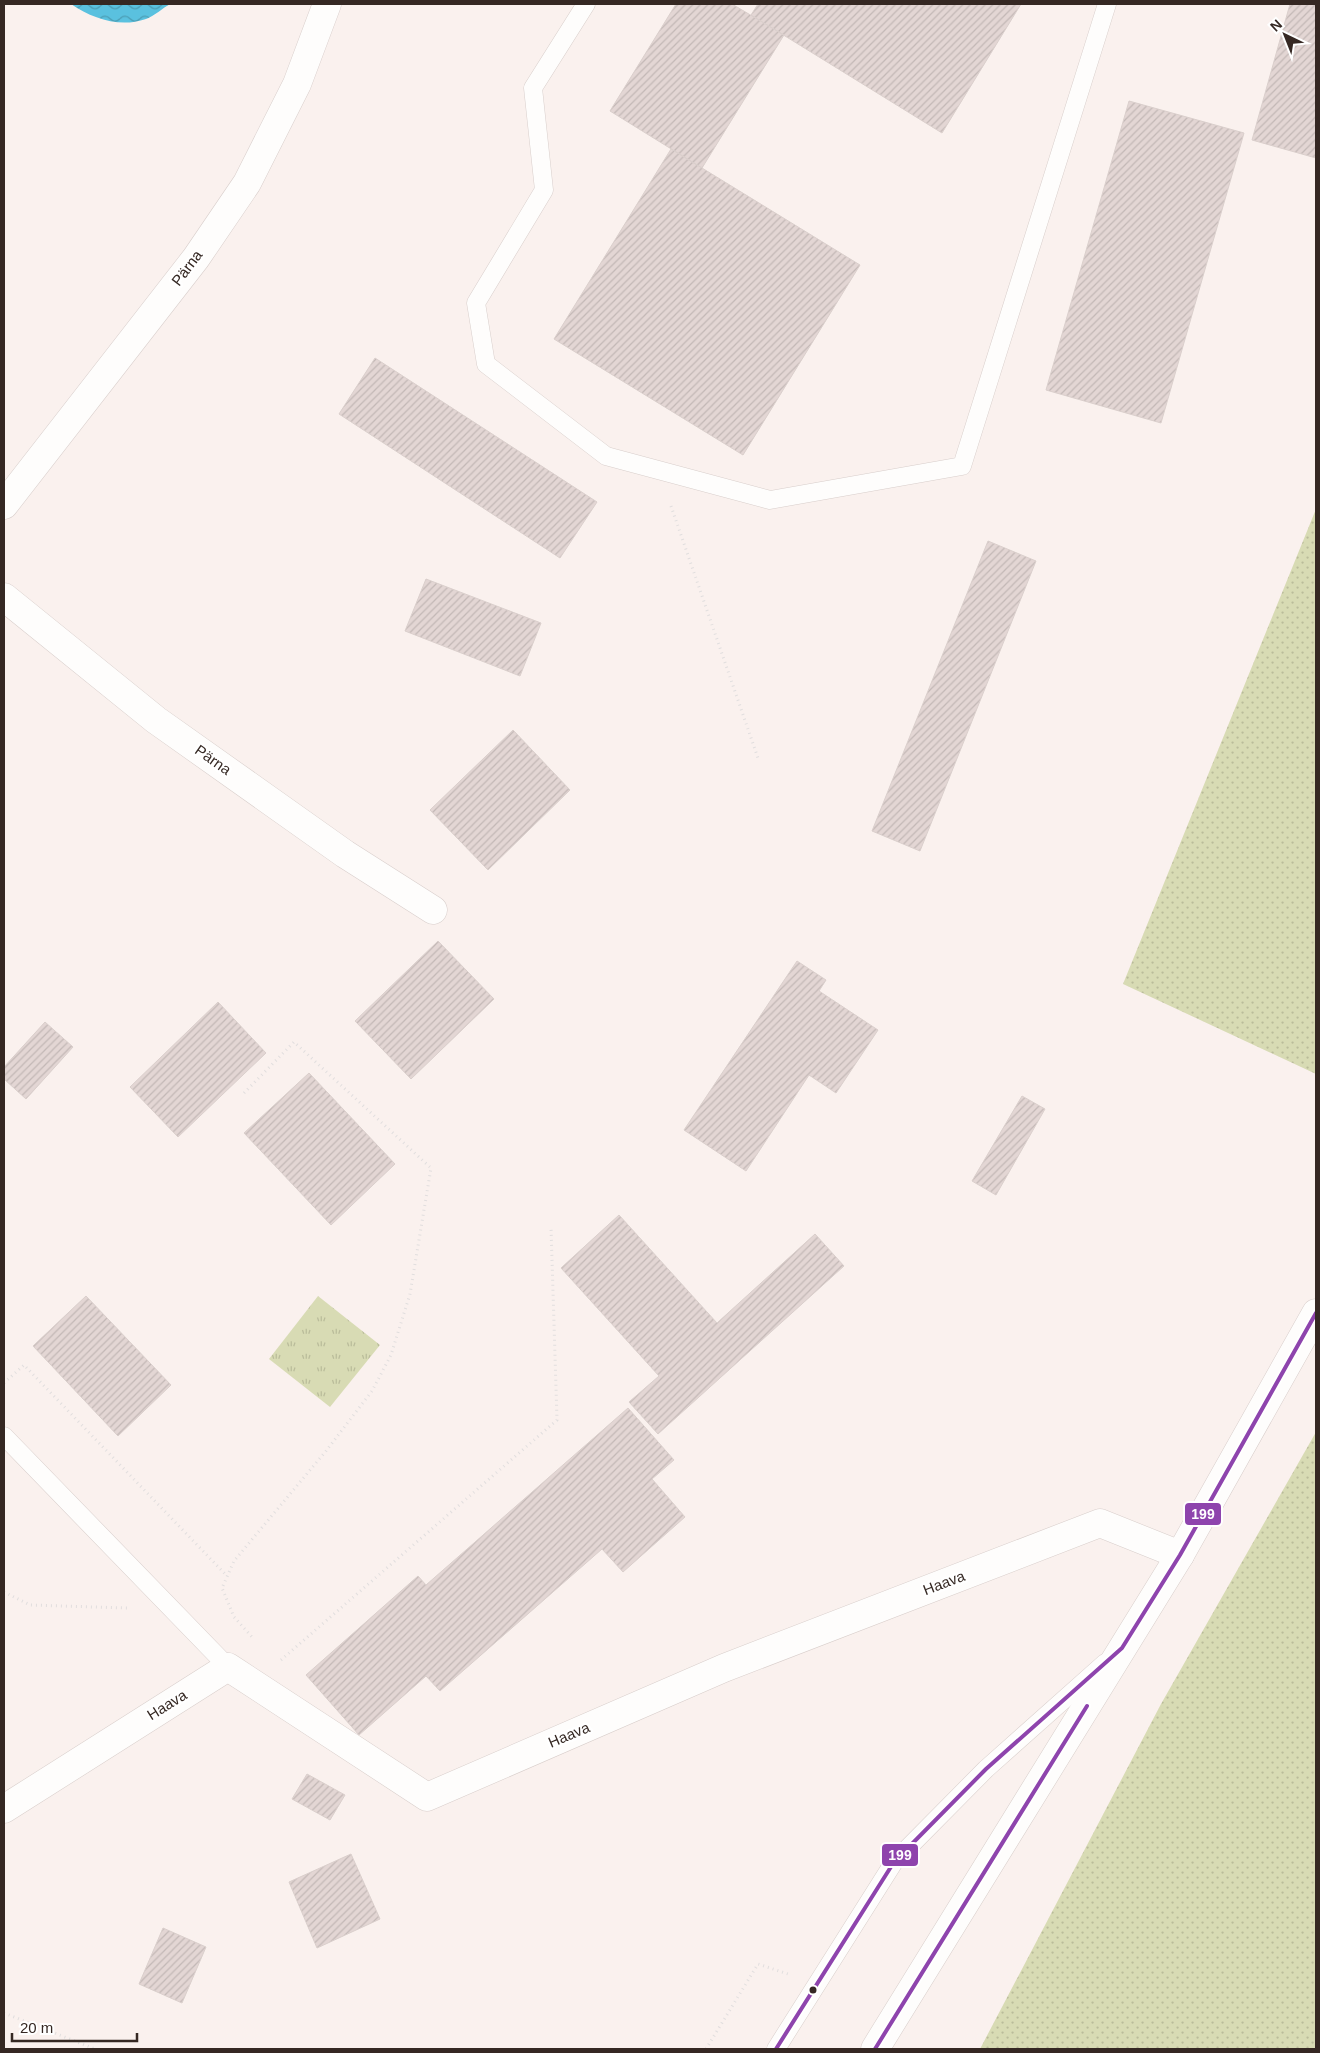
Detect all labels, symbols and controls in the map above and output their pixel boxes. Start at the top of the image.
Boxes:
north arrow [1260,10,1310,60]
text: N [1267,16,1285,35]
street label: Pärna [168,246,206,289]
street label: Pärna [192,741,235,778]
line badge: 199 [1184,1502,1222,1526]
text: 199 [1191,1506,1215,1522]
street label: Haava [921,1567,968,1598]
street label: Haava [144,1686,190,1723]
street label: Haava [546,1718,593,1751]
line badge: 199 [881,1843,919,1867]
text: 199 [888,1847,912,1863]
unlabelled marker [808,1985,818,1995]
scale bar [12,2010,138,2042]
text: 20 m [20,2019,53,2036]

